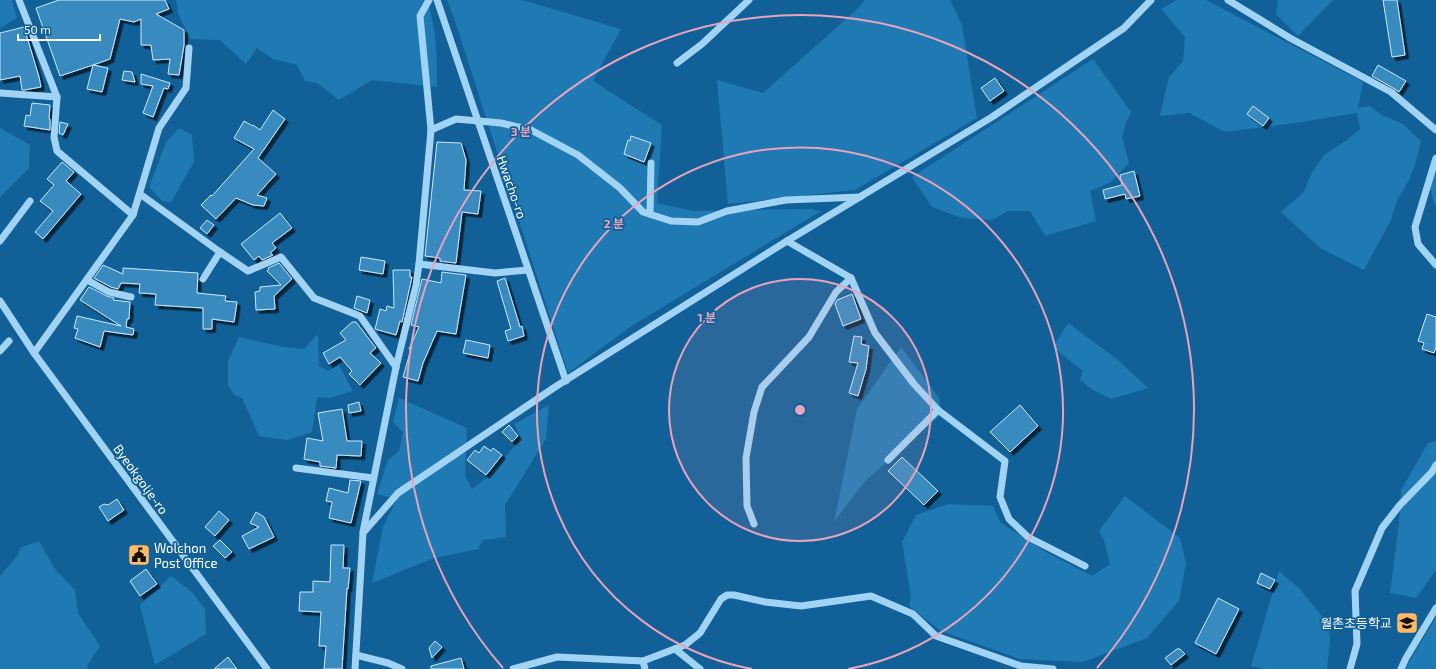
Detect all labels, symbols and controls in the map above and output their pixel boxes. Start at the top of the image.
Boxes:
scale bar [18,16,100,42]
text: 50 m [24,22,51,36]
text: 3 분 [511,124,531,138]
street label: Hwacho-ro [494,153,530,221]
text: 2 분 [604,216,624,230]
text: 1 분 [698,310,716,324]
centre of rings [793,403,807,417]
street label: Byeokgolje-ro [110,441,172,517]
place label: Wolchon Post Office [154,540,217,571]
public building icon: Wolchon Post Office [126,542,152,568]
school or university icon: 월촌초등학교 [1394,610,1420,636]
place label: 월촌초등학교 [1320,615,1392,631]

